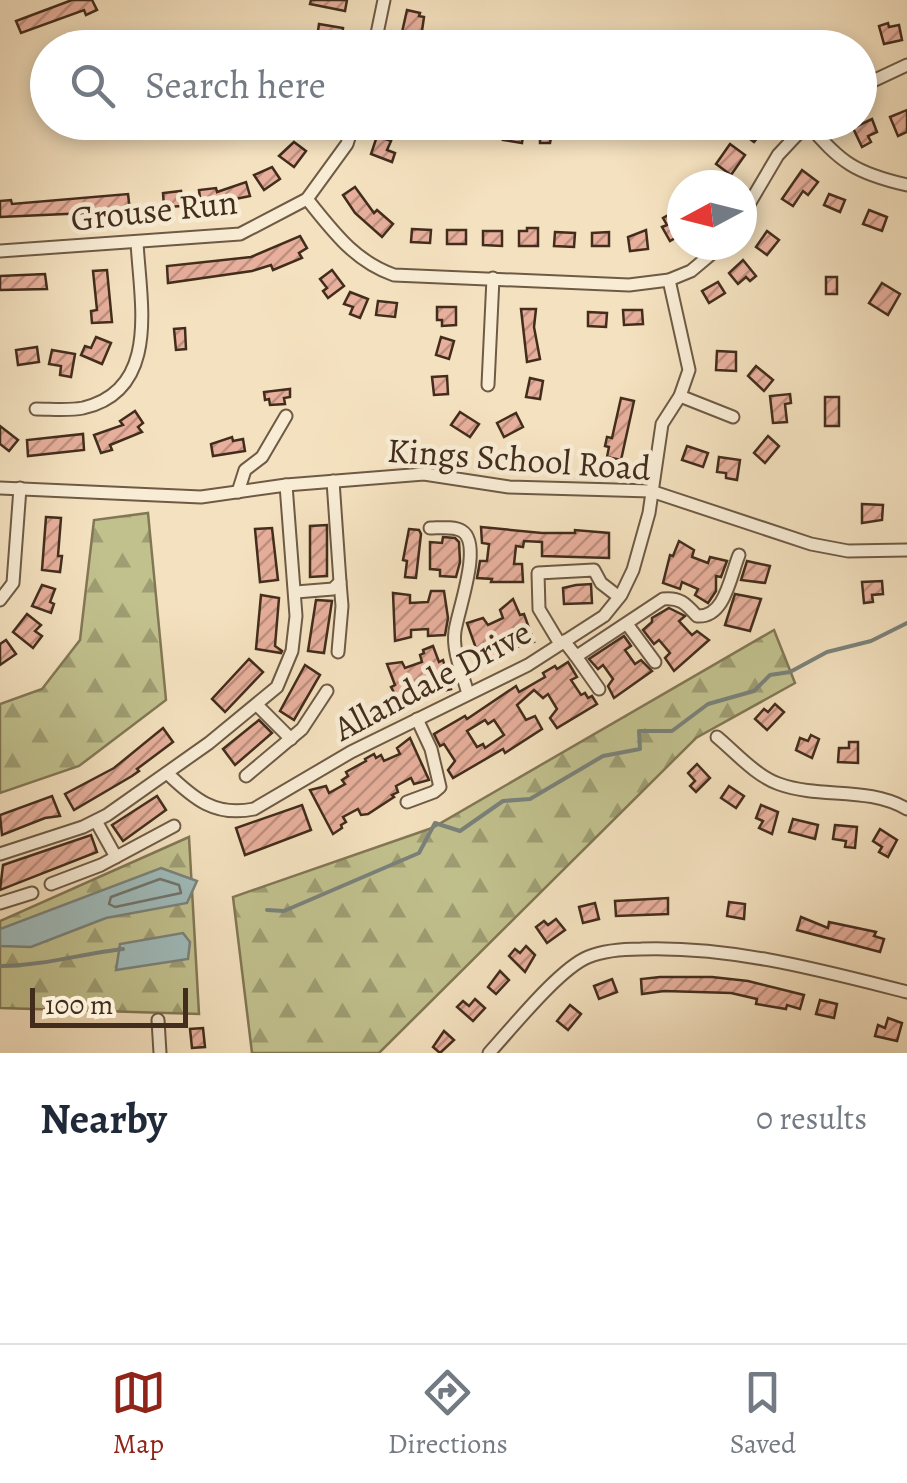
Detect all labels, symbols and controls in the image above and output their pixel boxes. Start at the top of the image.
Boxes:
search box [30,30,877,140]
icon: search [65,58,120,113]
text: Search here [145,59,326,111]
north arrow [667,170,757,260]
street label: Grouse Run [68,177,240,243]
street label: Kings School Road [386,426,653,492]
street label: Allandale Drive [324,608,539,753]
scale bar [30,983,188,1028]
text: 100 m [45,986,113,1024]
text: Nearby [40,1090,167,1147]
text: 0 results [756,1096,867,1140]
tab: Map [111,1365,166,1463]
tab: Directions [388,1365,508,1463]
tab: Saved [730,1365,796,1463]

